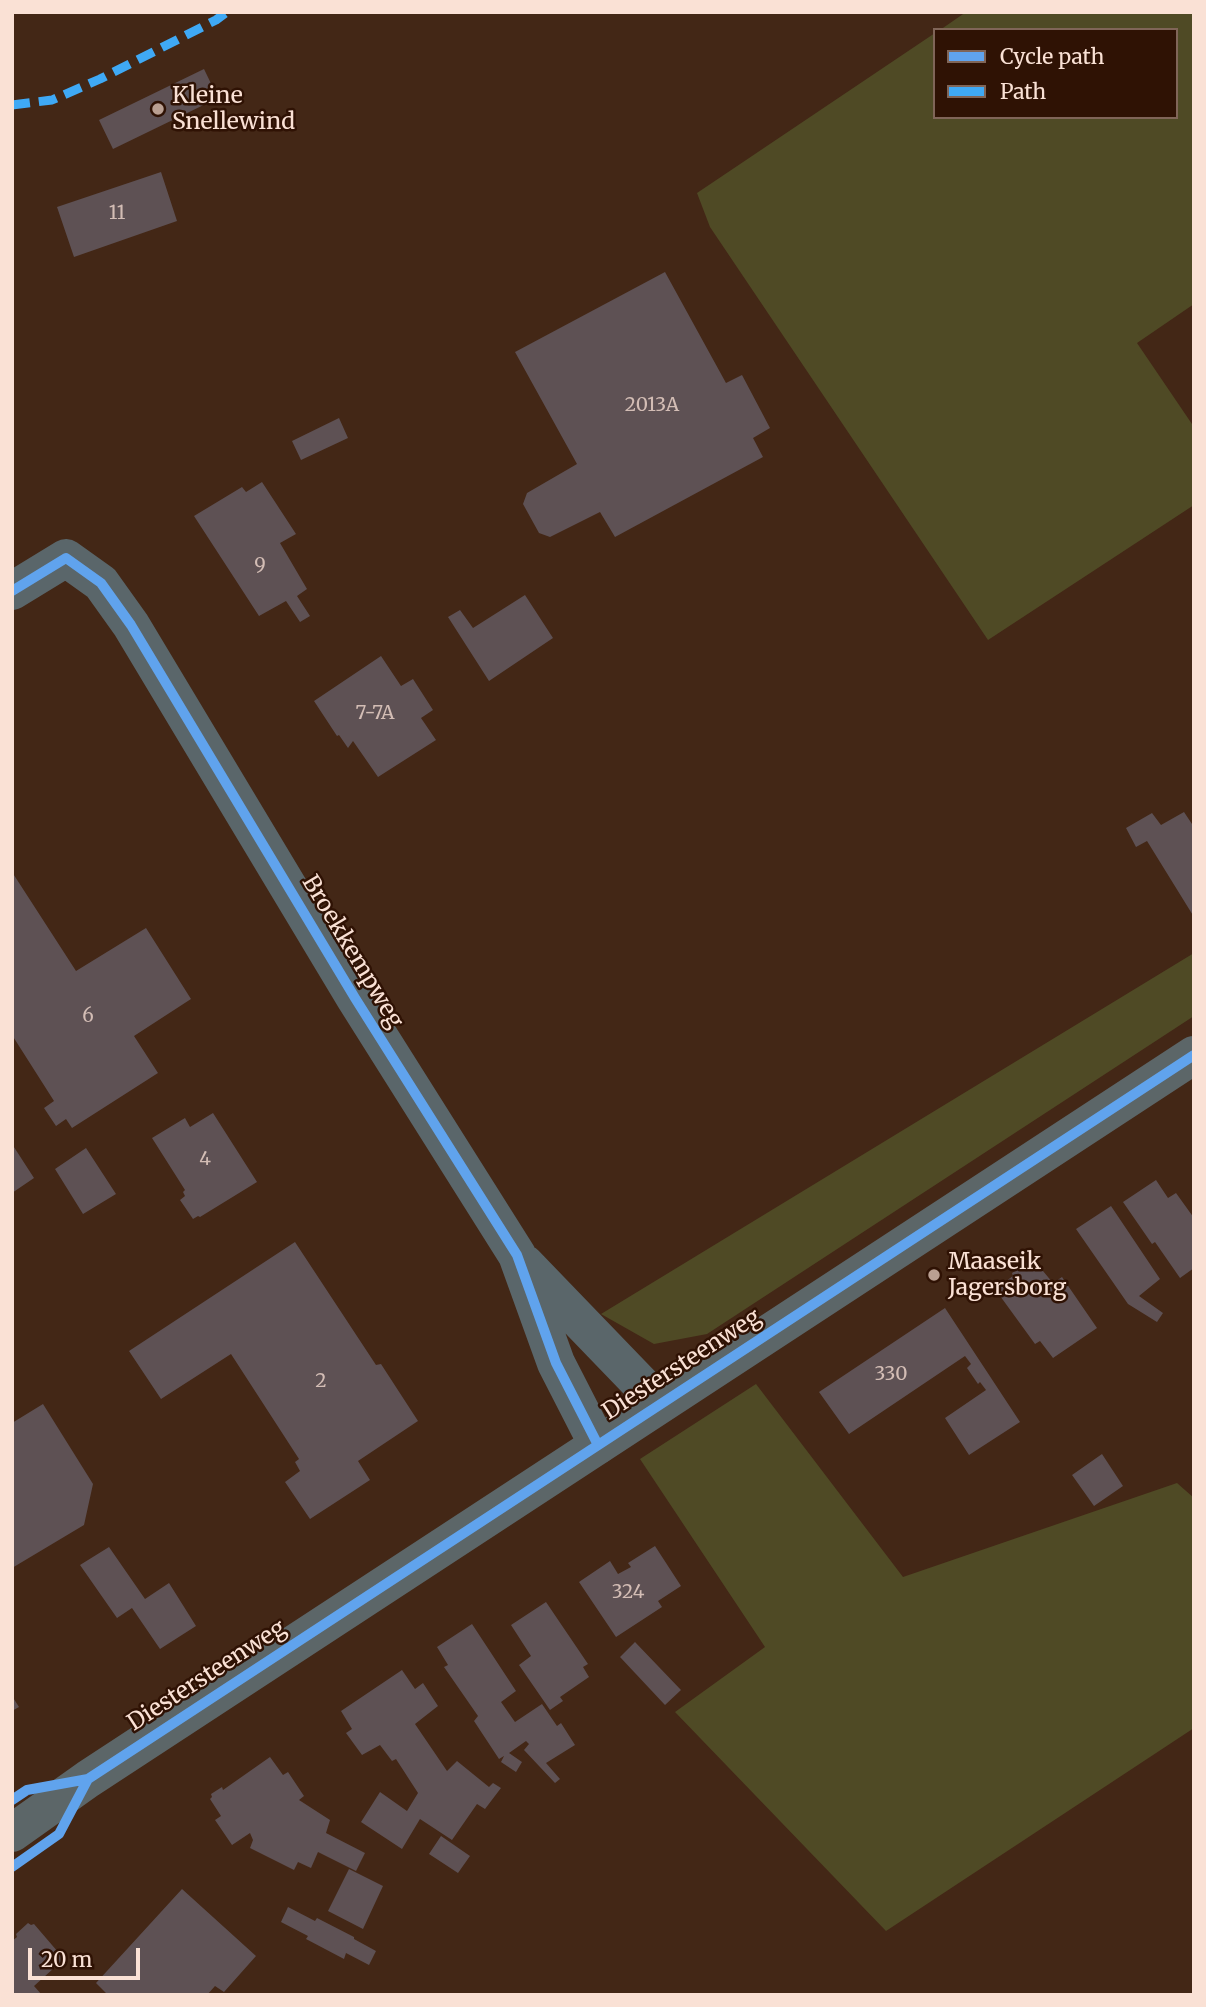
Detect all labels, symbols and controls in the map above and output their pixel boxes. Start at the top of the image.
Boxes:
legend [933,28,1178,119]
text: Cycle path [1000,43,1104,70]
text: Path [1000,78,1046,105]
place label: Kleine Snellewind [172,82,295,136]
marker: Kleine Snellewind [150,101,166,117]
house number: 11 [109,203,125,225]
house number: 2013A [625,395,679,417]
house number: 9 [254,555,266,577]
house number: 7-7A [356,703,394,725]
street label: Broekkempweg [296,871,408,1033]
house number: 6 [82,1006,94,1028]
house number: 4 [199,1149,211,1171]
place label: Maaseik Jagersborg [948,1248,1066,1302]
marker: Maaseik Jagersborg [926,1267,942,1283]
street label: Diestersteenweg [598,1304,766,1426]
house number: 330 [875,1364,907,1386]
house number: 2 [315,1371,327,1393]
house number: 324 [612,1582,644,1604]
street label: Diestersteenweg [123,1615,291,1737]
scale bar [32,1934,144,1978]
text: 20 m [41,1946,92,1973]

